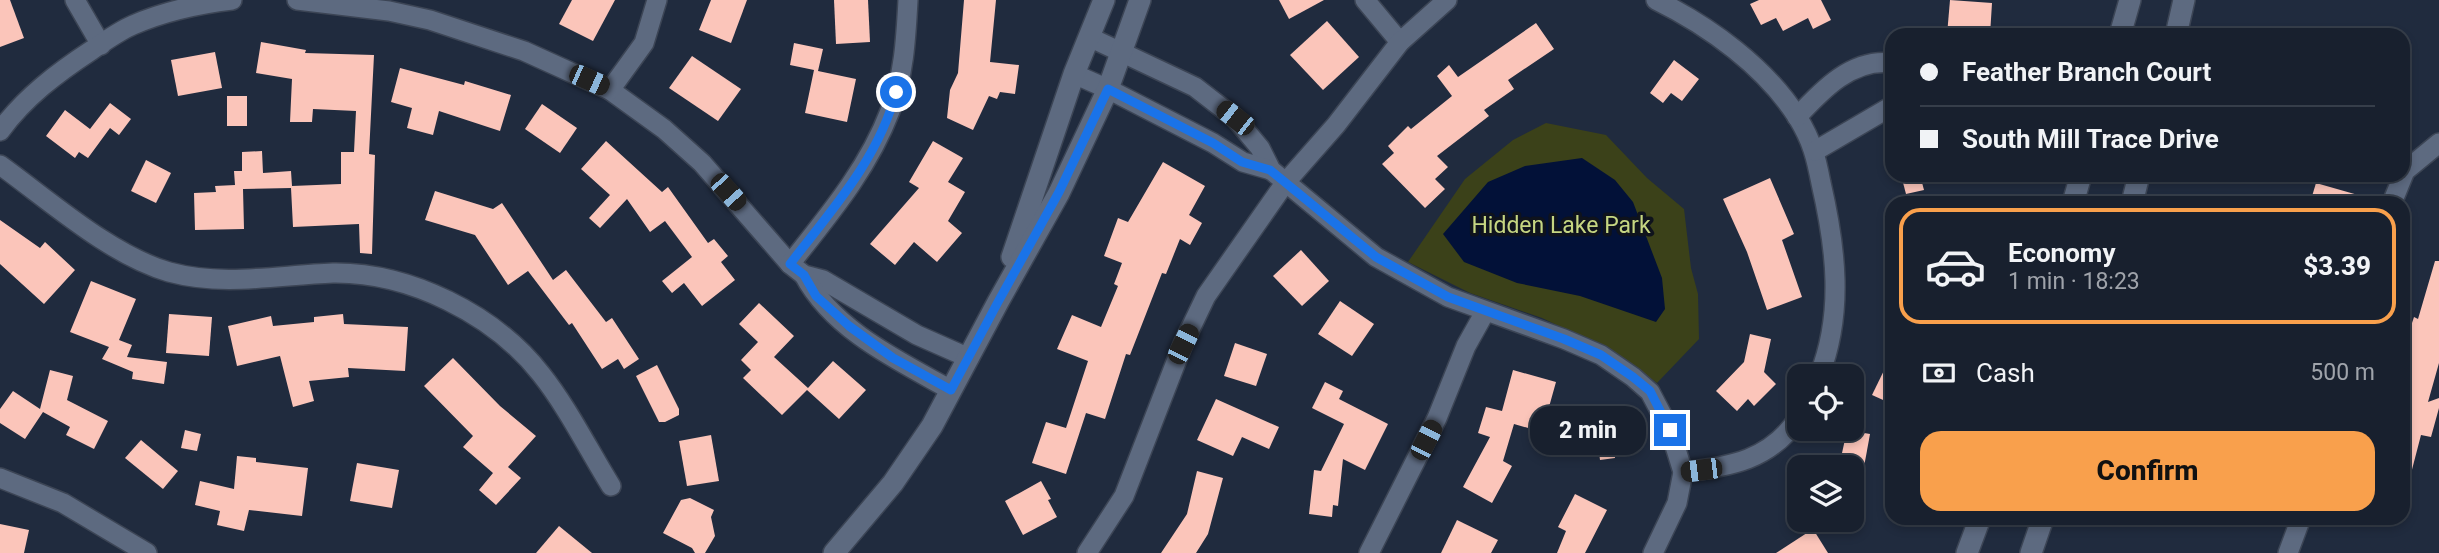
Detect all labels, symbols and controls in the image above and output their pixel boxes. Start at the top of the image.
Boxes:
text: Feather Branch Court [1962,57,2211,87]
car [566,62,613,98]
route start [880,76,912,108]
car [1212,97,1259,139]
text: South Mill Trace Drive [1962,124,2219,154]
car [707,169,750,215]
park label: Hidden Lake Park [1471,212,1651,239]
icon: car [1924,235,1987,298]
text: Economy [2008,238,2115,268]
text: $3.39 [2303,251,2371,281]
text: 1 min · 18:23 [2008,268,2140,295]
car [1165,321,1202,367]
icon: cash [1920,354,1958,392]
text: Cash [1976,358,2035,388]
text: 500 m [2310,359,2375,386]
map controls [1787,364,1864,532]
button: locate [1787,364,1864,441]
callout: 2 min [1530,406,1646,454]
route end [1654,414,1686,446]
car [1408,417,1445,463]
text: 2 min [1559,417,1617,444]
button: Confirm [1920,431,2375,511]
button: layers [1787,455,1864,532]
car [1679,457,1724,483]

